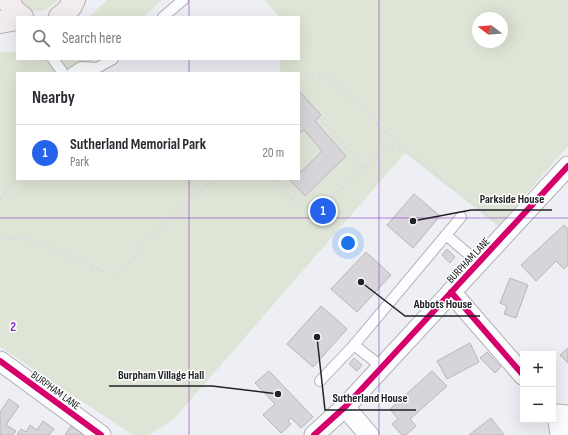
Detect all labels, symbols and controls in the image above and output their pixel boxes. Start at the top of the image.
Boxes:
north arrow [472,12,508,48]
search box [16,16,300,60]
icon: search [30,27,52,49]
text: Search here [62,29,122,48]
text: Nearby [32,88,75,108]
text: Sutherland Memorial Park [70,135,206,154]
text: 1 [42,145,48,161]
text: 20 m [262,145,284,161]
text: Park [70,154,89,170]
callout: Parkside House [471,186,552,210]
text: Parkside House [480,192,544,207]
pin: 1 [310,196,336,226]
your location [338,233,358,253]
street label: BURPHAM LANE [444,235,493,286]
callout: Abbots House [405,292,480,316]
text: Abbots House [413,297,472,312]
text: 2 [10,319,16,335]
map controls [520,351,556,423]
button: + [520,351,556,387]
callout: Burpham Village Hall [109,362,212,386]
street label: BURPHAM LANE [29,368,83,413]
text: Burpham Village Hall [118,368,204,383]
callout: Sutherland House [325,386,416,410]
button: − [520,387,556,423]
text: Sutherland House [332,391,408,406]

